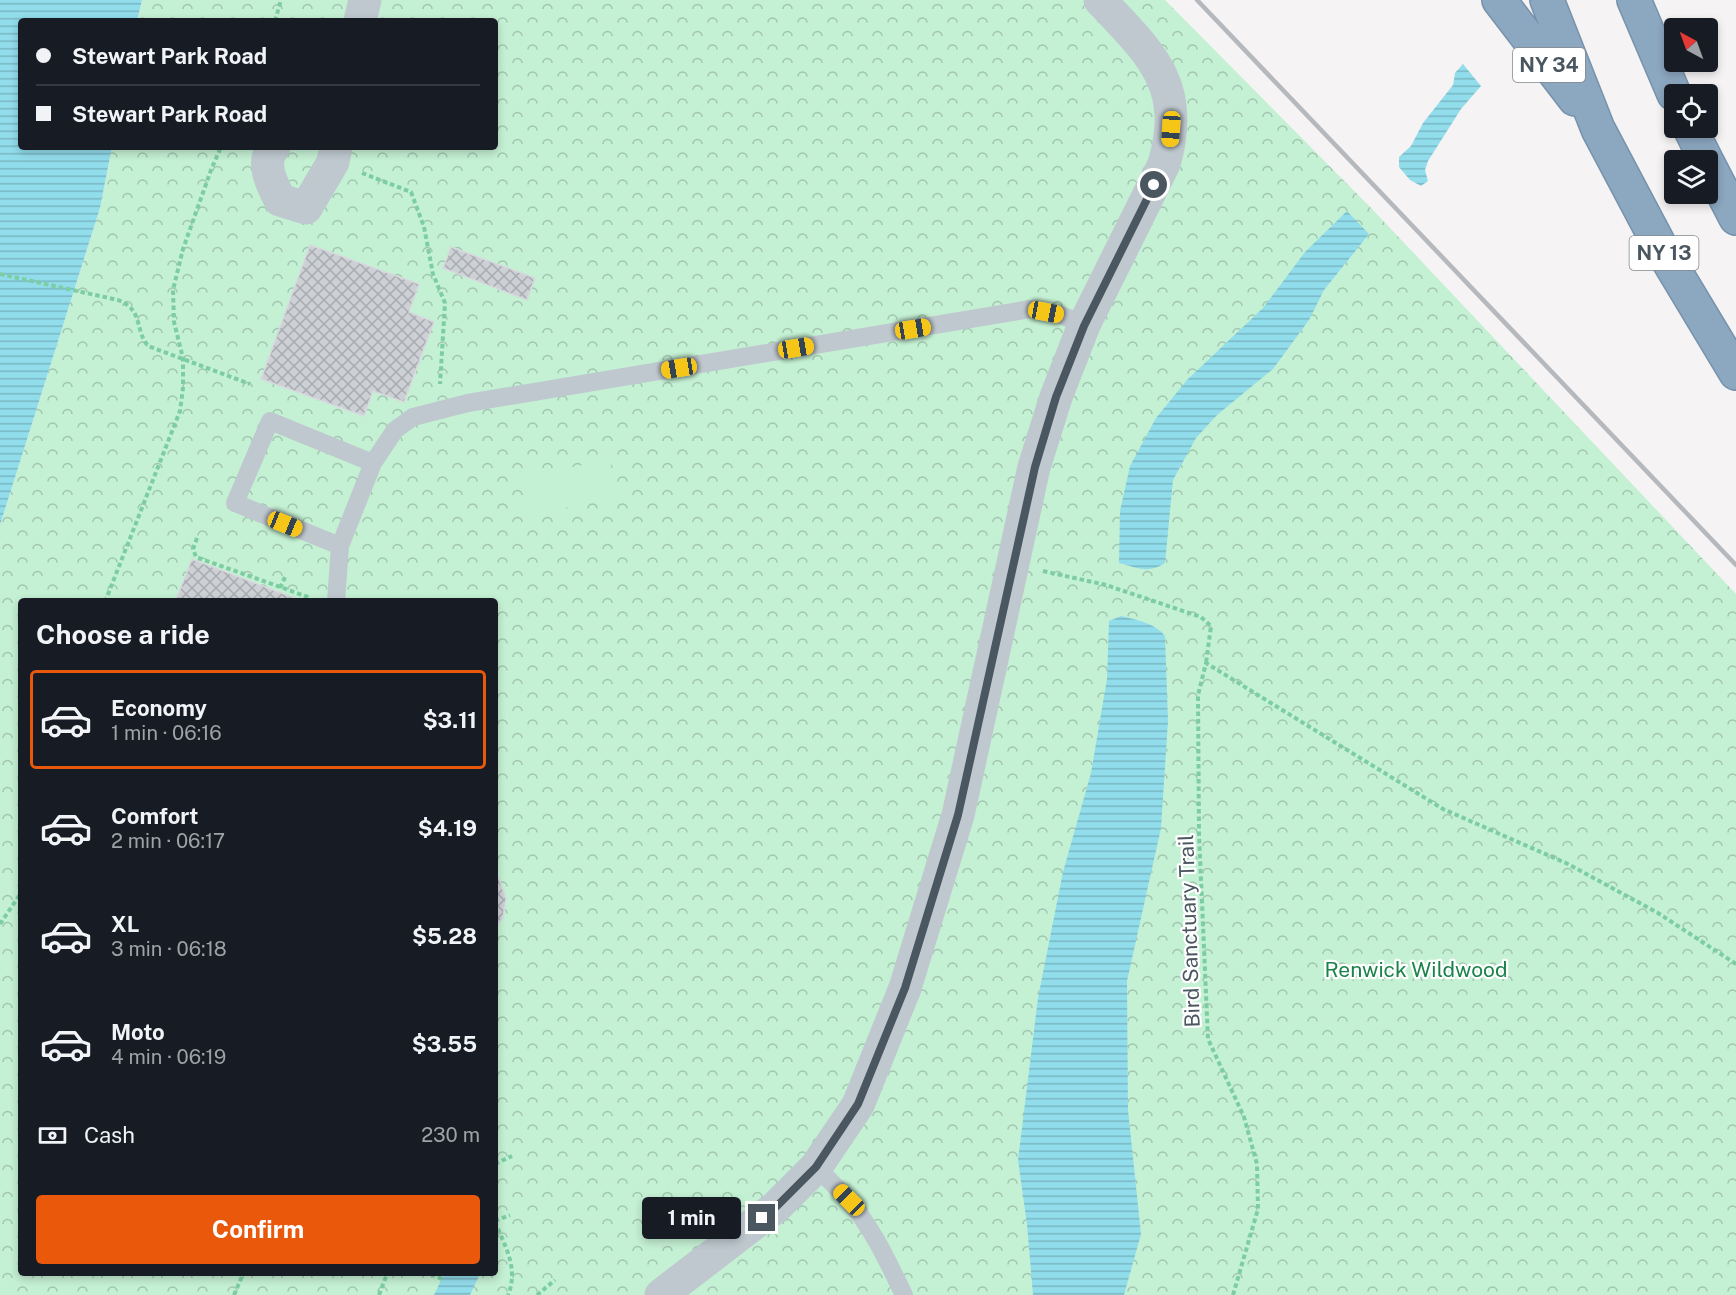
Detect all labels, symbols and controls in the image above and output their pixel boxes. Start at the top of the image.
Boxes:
north arrow [1664,18,1718,72]
map controls [1664,18,1718,204]
text: Stewart Park Road [72,43,267,69]
road number: NY 34 [1513,48,1585,82]
button: locate [1664,84,1718,138]
text: Stewart Park Road [72,101,267,127]
car [1161,110,1181,148]
button: layers [1664,150,1718,204]
route start [1140,171,1167,198]
road number: NY 13 [1630,236,1698,270]
car [1027,300,1065,324]
car [894,317,932,341]
car [777,336,815,360]
car [660,356,698,380]
car [265,509,305,539]
text: Choose a ride [36,618,210,650]
icon: car [39,693,93,747]
text: Economy [111,695,207,721]
text: $3.11 [423,707,477,733]
text: 1 min · 06:16 [111,721,222,745]
icon: car [39,801,93,855]
text: Comfort [111,803,198,829]
text: $4.19 [418,815,477,841]
text: 2 min · 06:17 [111,829,225,853]
street label: Bird Sanctuary Trail [1173,834,1205,1028]
icon: car [39,909,93,963]
text: XL [111,911,139,937]
text: $5.28 [412,923,477,949]
text: 3 min · 06:18 [111,937,227,961]
park label: Renwick Wildwood [1325,957,1507,982]
icon: car [39,1017,93,1071]
text: Moto [111,1019,165,1045]
text: $3.55 [412,1031,477,1057]
text: 4 min · 06:19 [111,1045,226,1069]
icon: cash [36,1119,69,1152]
text: Cash [84,1122,135,1148]
text: 230 m [421,1123,480,1147]
car [830,1181,868,1219]
button: Confirm [36,1195,480,1264]
callout: 1 min [642,1197,741,1239]
route end [748,1204,775,1231]
text: 1 min [667,1206,716,1230]

